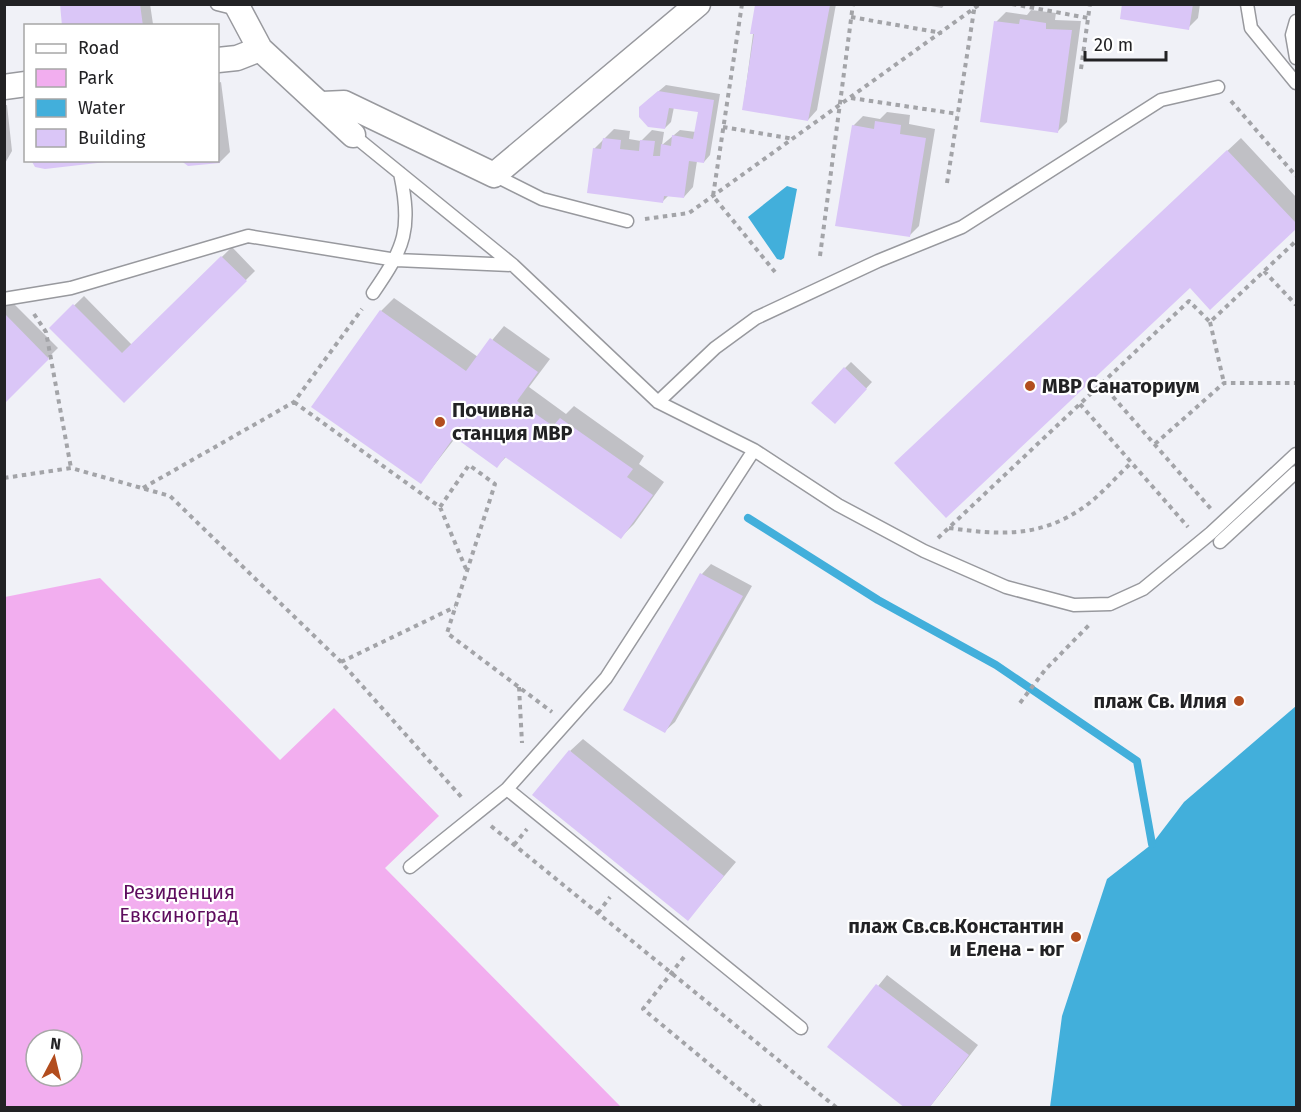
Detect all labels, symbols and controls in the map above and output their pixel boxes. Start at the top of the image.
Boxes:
legend [24,24,219,162]
scale bar [1085,24,1166,62]
text: 20 m [1094,34,1133,56]
text: Road [78,37,120,59]
text: Park [78,67,114,89]
text: Water [78,97,125,119]
text: Building [78,127,146,149]
place label: МВР Санаториум [1042,374,1199,398]
marker: МВР Санаториум [1023,379,1037,393]
place label: Почивна станция МВР [452,398,573,445]
marker: Почивна станция МВР [433,415,447,429]
place label: плаж Св. Илия [1094,689,1227,713]
marker: плаж Св. Илия [1232,694,1246,708]
park label: Резиденция Евксиноград [119,880,239,927]
place label: плаж Св.св.Константин и Елена - юг [848,914,1064,961]
marker: плаж Св.св.Константин и Елена - юг [1069,930,1083,944]
north arrow [24,1028,84,1088]
text: N [49,1034,62,1054]

